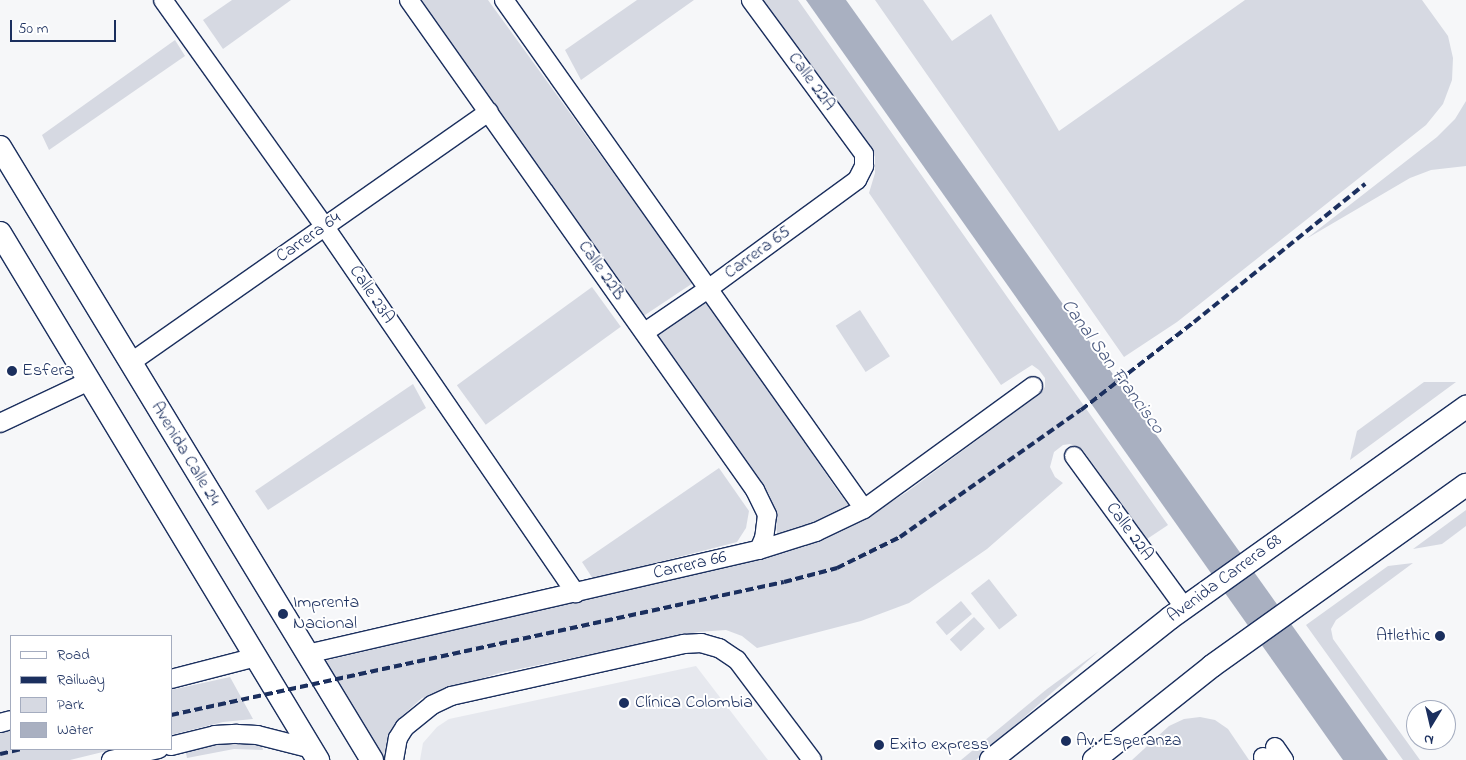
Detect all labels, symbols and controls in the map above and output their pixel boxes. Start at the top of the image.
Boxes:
scale bar [12,10,119,42]
text: 50 m [18,18,48,40]
street label: Calle 22A [783,48,839,116]
street label: Carrera 64 [273,208,345,268]
street label: Carrera 65 [721,222,795,284]
street label: Calle 22B [573,237,629,305]
street label: Calle 23A [344,262,398,328]
water label: Canal San Francisco [1055,295,1169,439]
place label: Esfera [22,360,74,382]
marker: Esfera [6,365,18,377]
street label: Avenida Calle 24 [145,398,225,510]
street label: Calle 22A [1101,498,1157,566]
street label: Avenida Carrera 68 [1163,530,1287,628]
street label: Carrera 66 [651,547,729,585]
place label: Imprenta Nacional [293,593,359,636]
marker: Imprenta Nacional [277,608,289,620]
place label: Atlethic [1376,625,1430,647]
marker: Atlethic [1434,630,1446,642]
legend [10,635,172,750]
text: Road [57,644,90,666]
text: Railway [57,669,105,691]
place label: Clínica Colombia [635,692,753,714]
text: Park [57,694,84,716]
marker: Clínica Colombia [617,696,631,710]
north arrow [1406,700,1456,750]
text: Water [57,719,93,741]
text: N [1422,728,1435,750]
place label: Av. Esperanza [1076,730,1182,752]
place label: Exito express [889,734,989,756]
marker: Av. Esperanza [1060,735,1072,747]
marker: Exito express [873,739,885,751]

